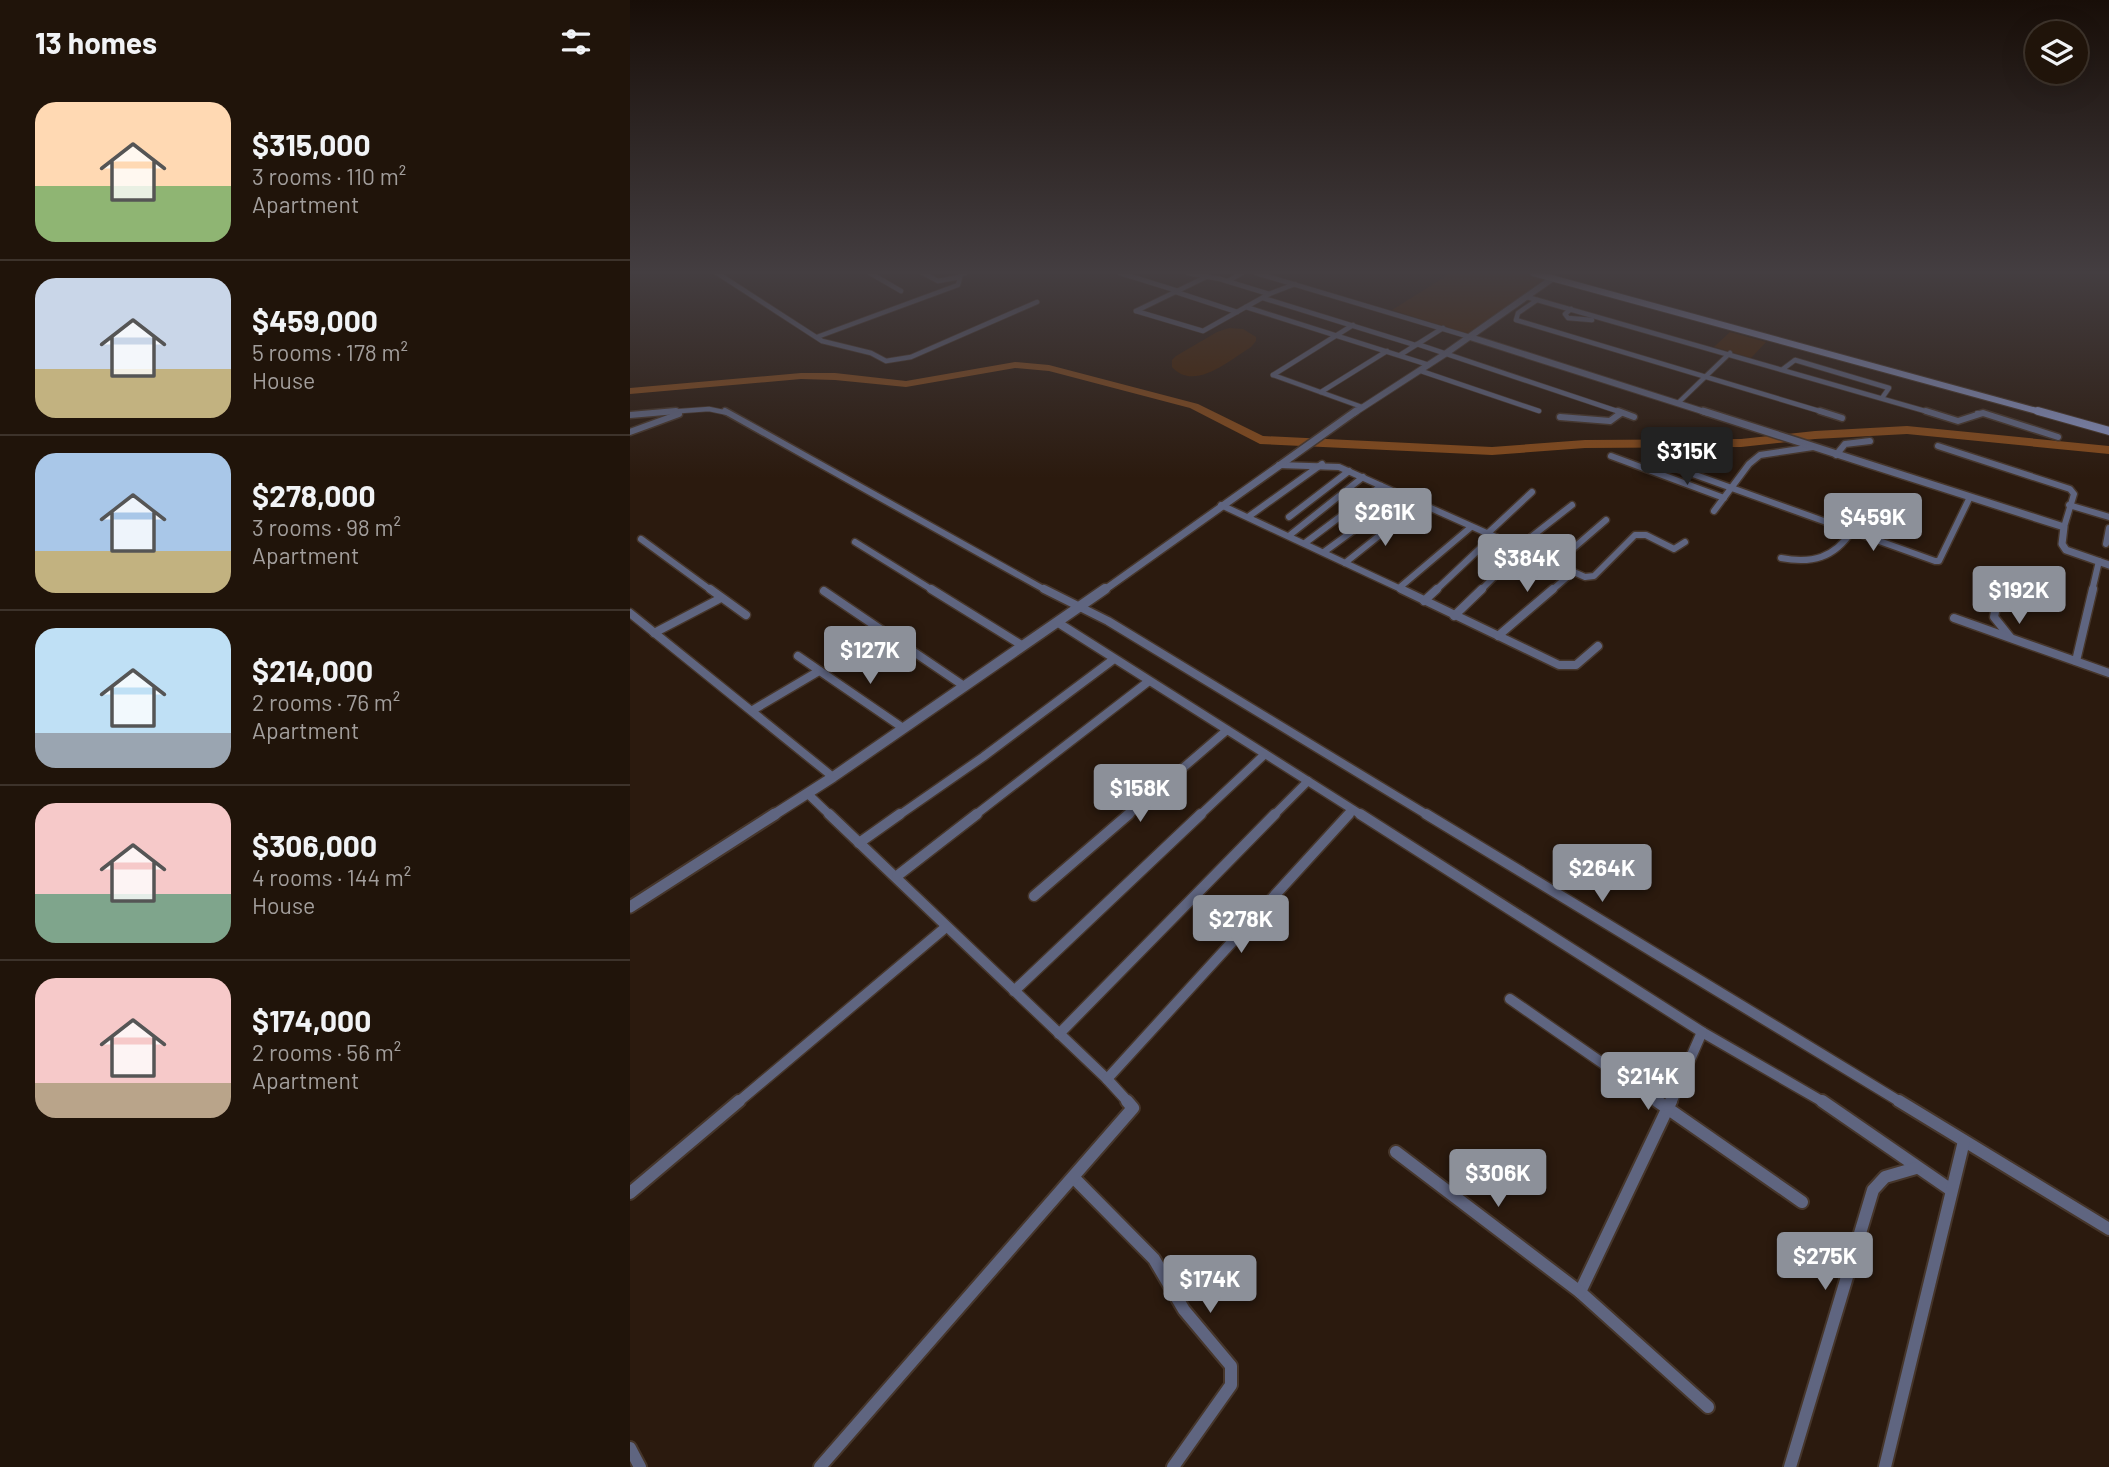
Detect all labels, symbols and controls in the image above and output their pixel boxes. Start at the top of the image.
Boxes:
map controls [2025,21,2088,84]
button: layers [2025,21,2088,84]
icon: filters [557,23,595,61]
text: 13 homes [35,24,157,60]
text: $315,000 [252,126,371,162]
icon: home [91,130,175,214]
text: 3 rooms · 110 m² [252,162,406,190]
text: Apartment [252,190,359,218]
text: $459,000 [252,302,378,338]
icon: home [91,306,175,390]
text: 5 rooms · 178 m² [252,338,408,366]
text: House [252,366,315,394]
pin: $315K [1638,428,1736,487]
text: $315K [1657,436,1717,464]
text: $278,000 [252,477,376,513]
icon: home [91,481,175,565]
pin: $261K [1336,489,1434,548]
pin: $459K [1824,494,1922,553]
text: $261K [1355,497,1415,525]
text: $459K [1840,502,1906,530]
text: 3 rooms · 98 m² [252,513,401,541]
pin: $384K [1478,534,1576,594]
text: Apartment [252,541,359,569]
text: $384K [1494,543,1560,571]
pin: $192K [1970,566,2068,626]
text: $192K [1989,575,2049,603]
pin: $127K [821,626,919,686]
text: $127K [840,635,900,663]
text: $214,000 [252,652,373,688]
icon: home [91,656,175,740]
text: 2 rooms · 76 m² [252,688,400,716]
text: Apartment [252,716,359,744]
pin: $158K [1091,764,1189,824]
text: $158K [1110,773,1170,801]
text: $306,000 [252,827,377,863]
icon: home [91,831,175,915]
pin: $264K [1553,844,1651,904]
text: $264K [1569,853,1635,881]
text: 4 rooms · 144 m² [252,863,411,891]
text: House [252,891,315,919]
pin: $278K [1192,895,1290,955]
text: $278K [1209,904,1273,932]
text: $174,000 [252,1002,371,1038]
icon: home [91,1006,175,1090]
text: 2 rooms · 56 m² [252,1038,401,1066]
pin: $214K [1599,1052,1697,1112]
text: $214K [1617,1061,1679,1089]
text: Apartment [252,1066,359,1094]
pin: $306K [1449,1150,1547,1209]
text: $306K [1465,1158,1531,1186]
pin: $275K [1776,1232,1874,1292]
text: $275K [1793,1241,1857,1269]
pin: $174K [1161,1256,1259,1315]
text: $174K [1179,1264,1241,1292]

